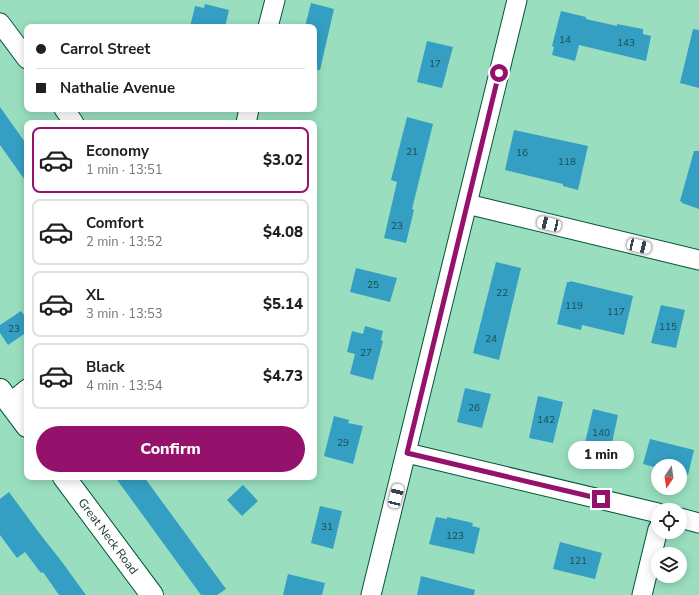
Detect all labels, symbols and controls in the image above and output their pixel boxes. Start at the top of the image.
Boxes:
house number: 14 [559,33,571,47]
house number: 143 [617,36,635,50]
text: Carrol Street [60,39,150,59]
house number: 17 [429,57,441,71]
route start [490,64,508,82]
text: Nathalie Avenue [60,78,175,98]
text: Economy [86,141,149,161]
icon: car [38,142,74,178]
house number: 21 [406,145,418,159]
house number: 16 [516,146,528,160]
text: $3.02 [263,150,303,170]
house number: 118 [558,155,576,169]
text: 1 min · 13:51 [86,161,162,179]
text: Comfort [86,213,143,233]
icon: car [38,214,74,250]
car [536,215,562,233]
house number: 23 [391,219,403,233]
text: $4.08 [263,222,303,242]
text: 2 min · 13:52 [86,233,162,251]
car [626,237,652,255]
house number: 25 [367,278,379,292]
text: XL [86,285,105,305]
icon: car [38,286,74,322]
house number: 22 [496,286,508,300]
text: $5.14 [263,294,303,314]
house number: 119 [565,299,583,313]
text: 3 min · 13:53 [86,305,162,323]
house number: 117 [607,305,625,319]
house number: 115 [659,320,677,334]
house number: 23 [8,322,20,336]
house number: 24 [485,332,497,346]
house number: 27 [360,346,372,360]
text: Black [86,357,124,377]
icon: car [38,358,74,394]
text: $4.73 [263,366,303,386]
text: 4 min · 13:54 [86,377,162,395]
house number: 26 [468,401,480,415]
house number: 142 [537,413,555,427]
button: Confirm [36,426,305,472]
house number: 140 [592,426,610,440]
house number: 29 [337,436,349,450]
callout: 1 min [568,441,634,469]
text: 1 min [584,446,618,464]
north arrow [651,459,687,495]
map controls [651,459,687,583]
car [387,483,405,509]
route end [592,490,610,508]
street label: Great Neck Road [75,495,142,578]
button: locate [651,503,687,539]
house number: 31 [321,520,333,534]
house number: 123 [446,529,464,543]
button: layers [651,547,687,583]
house number: 121 [569,554,587,568]

